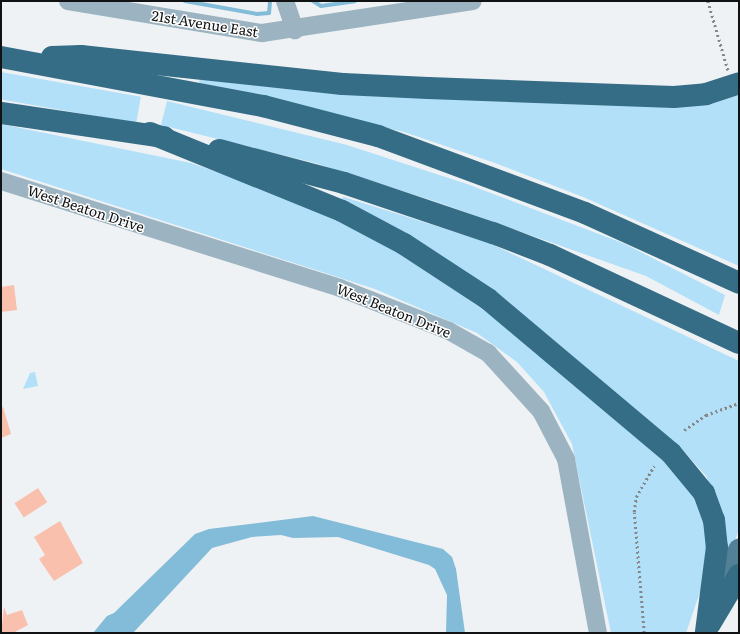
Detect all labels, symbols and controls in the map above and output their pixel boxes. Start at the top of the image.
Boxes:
street label: 21st Avenue East [151,6,259,40]
street label: West Beaton Drive [25,181,147,235]
street label: West Beaton Drive [334,279,454,341]

